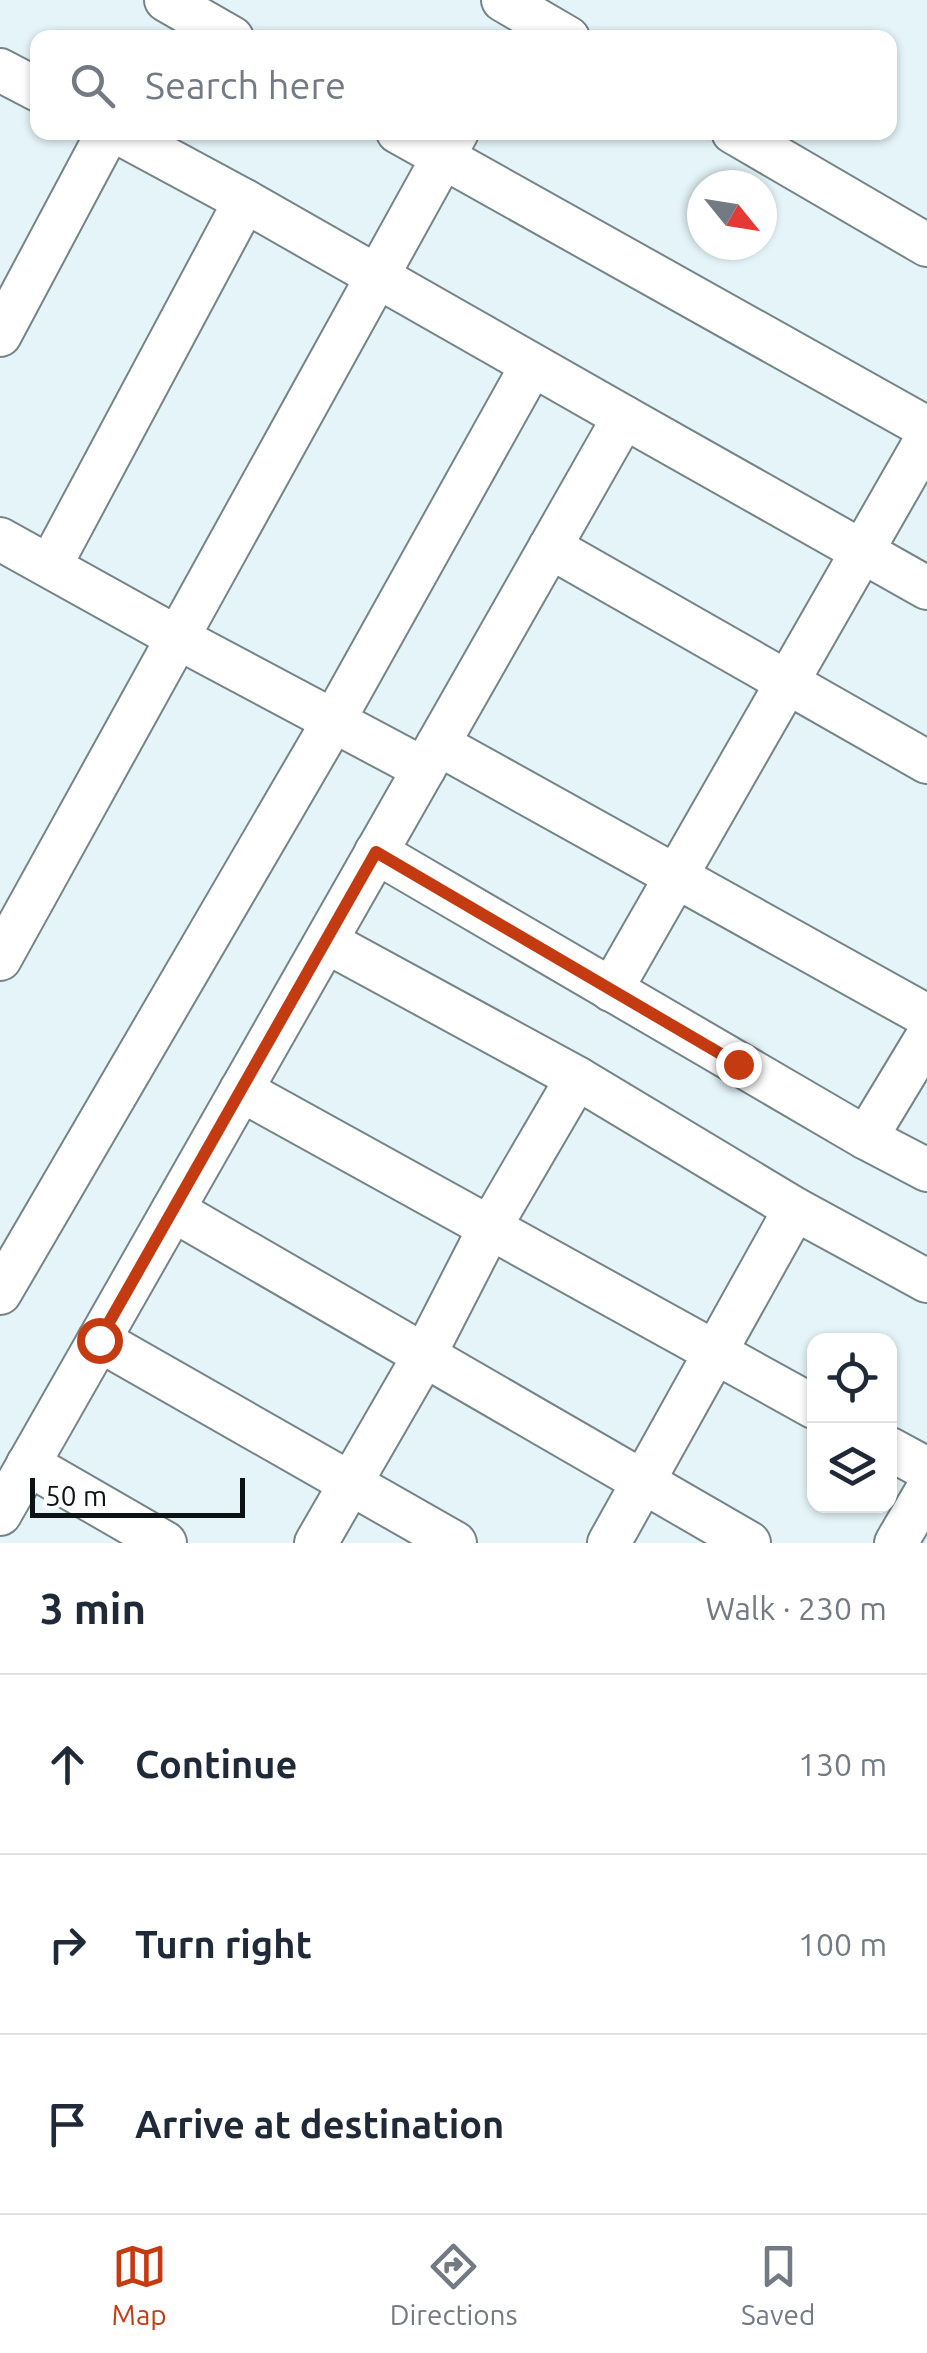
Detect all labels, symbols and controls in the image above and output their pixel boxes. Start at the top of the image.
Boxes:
search box [30,30,897,140]
icon: search [65,58,120,113]
text: Search here [145,64,346,106]
north arrow [687,170,777,260]
route end [716,1042,762,1088]
route start [77,1318,123,1364]
map controls [807,1333,897,1513]
button: locate [807,1333,897,1423]
button: layers [807,1423,897,1513]
scale bar [30,1473,245,1518]
text: 50 m [45,1480,107,1511]
text: 3 min [40,1585,146,1632]
text: Walk · 230 m [705,1590,887,1626]
icon: ahead [40,1737,95,1792]
text: Continue [135,1743,297,1785]
text: 130 m [798,1746,887,1782]
icon: right [40,1917,95,1972]
text: Turn right [135,1923,312,1965]
text: 100 m [798,1926,887,1962]
icon: arrive [40,2097,95,2152]
text: Arrive at destination [135,2103,504,2145]
tab: Map [112,2239,167,2330]
tab: Directions [390,2239,518,2330]
tab: Saved [741,2239,815,2330]

